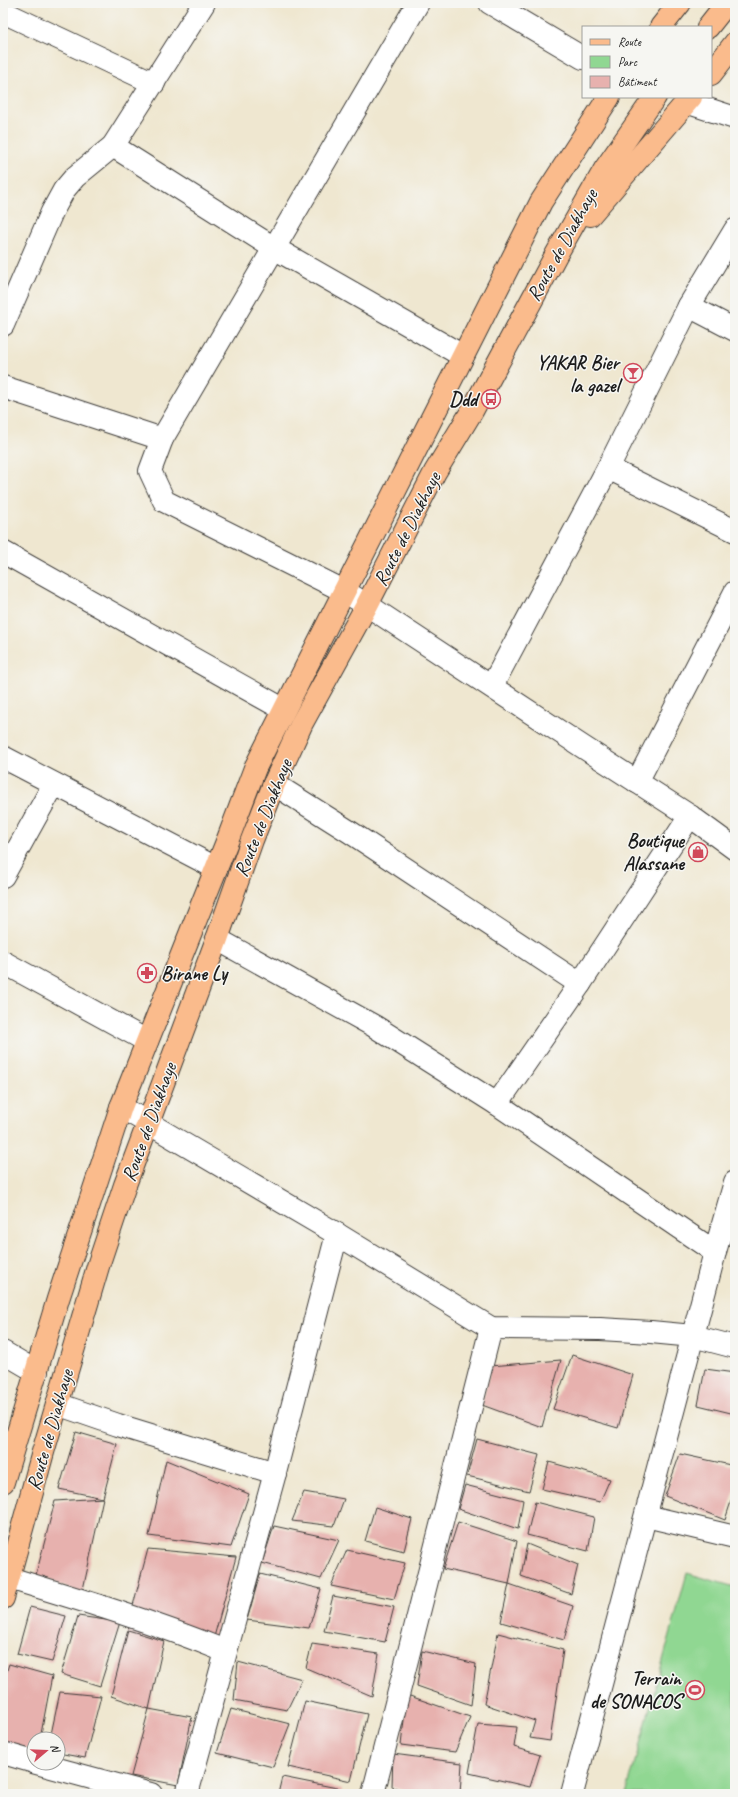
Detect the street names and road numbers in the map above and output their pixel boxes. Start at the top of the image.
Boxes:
street label: Route de Diakhaye [521,183,604,305]
street label: Route de Diakhaye [368,467,447,590]
street label: Route de Diakhaye [228,754,298,880]
street label: Route de Diakhaye [116,1058,183,1185]
street label: Route de Diakhaye [21,1365,80,1493]

